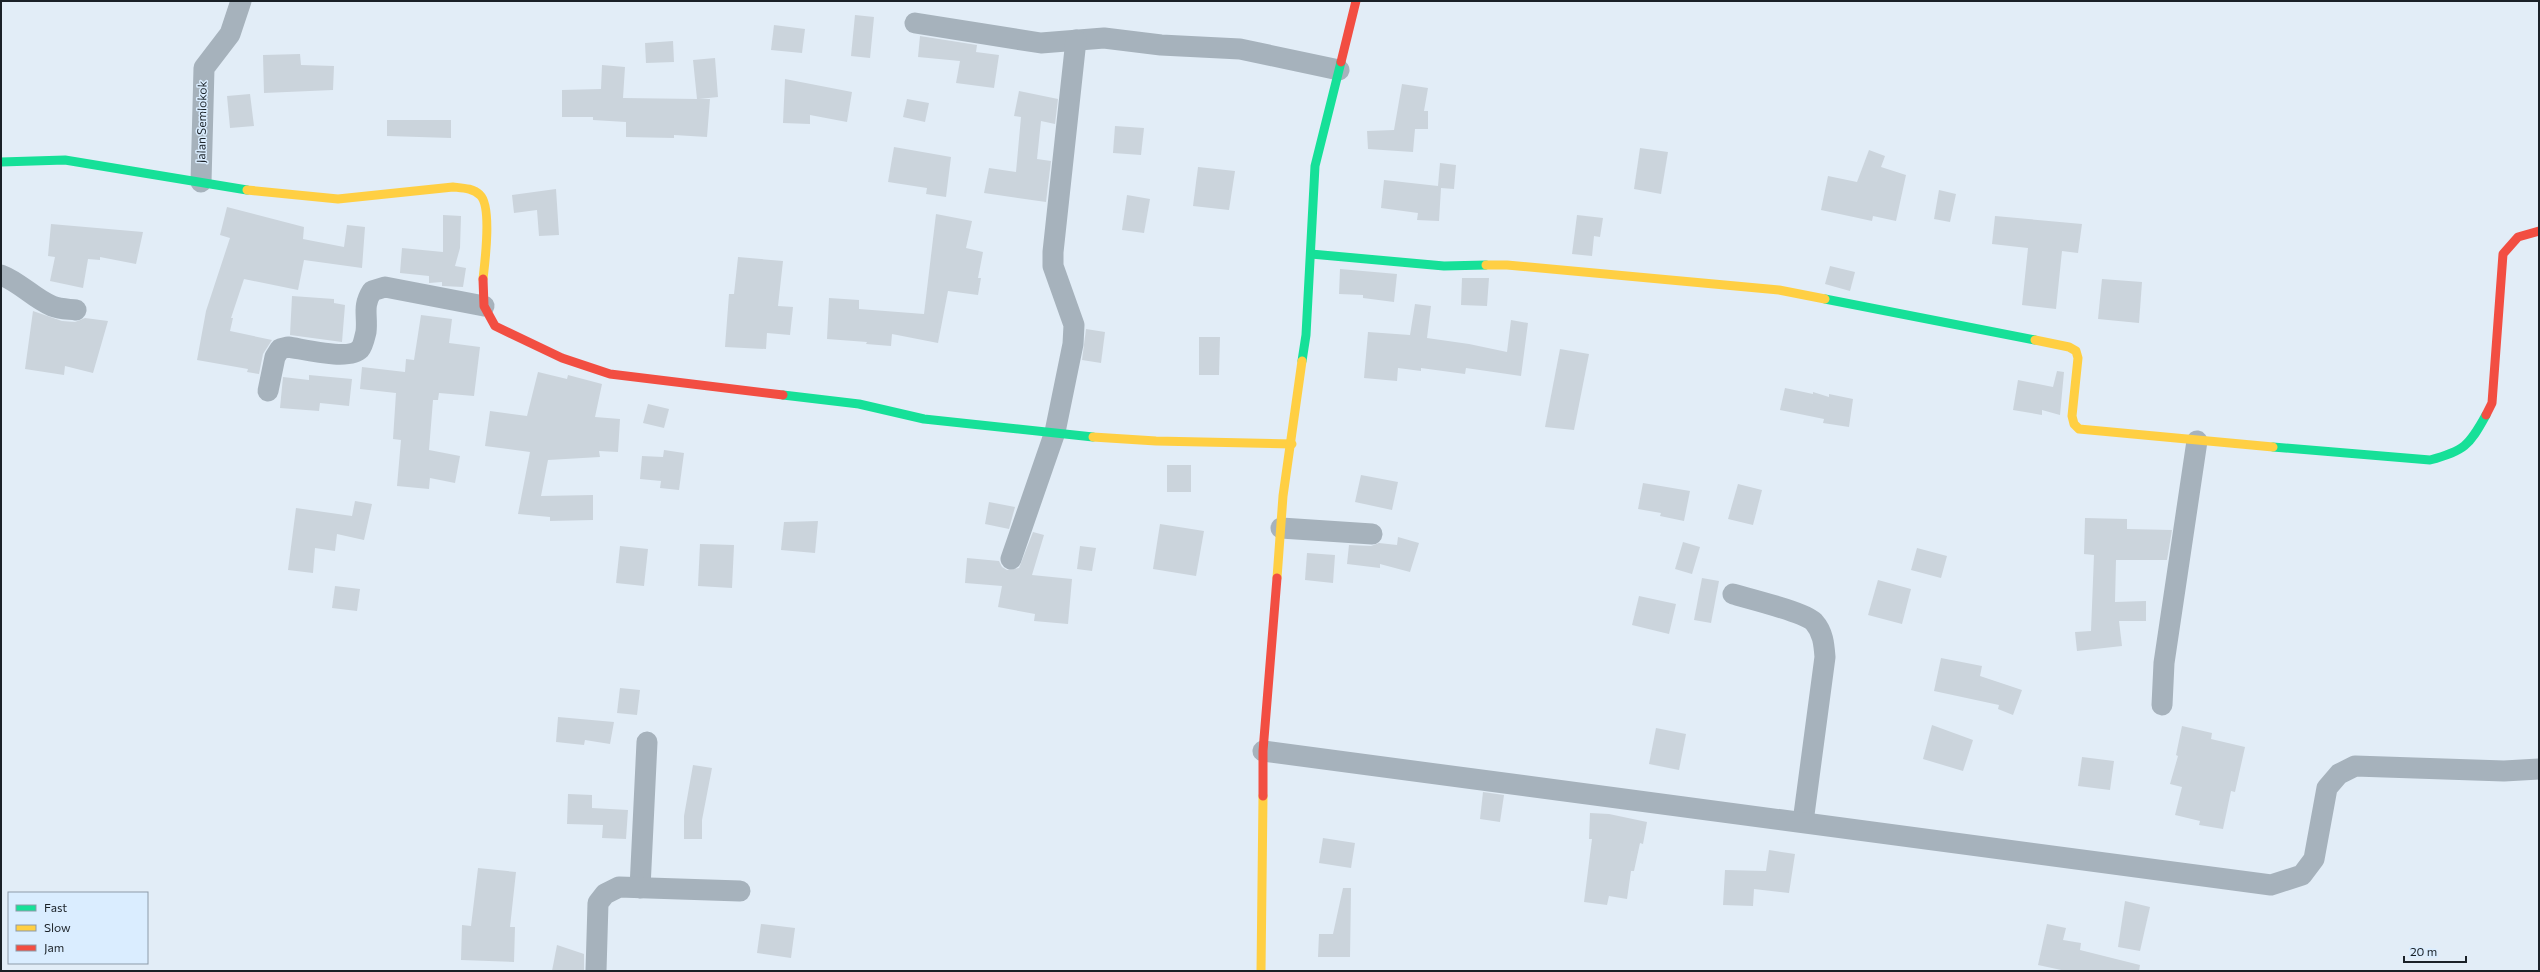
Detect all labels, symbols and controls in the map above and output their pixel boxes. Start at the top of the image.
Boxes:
street label: Jalan Semlokok [193,80,210,163]
legend [8,892,148,964]
text: Fast [44,900,67,914]
text: Slow [44,920,71,934]
scale bar [2404,938,2466,964]
text: Jam [44,940,64,955]
text: 20 m [2410,944,2437,958]

